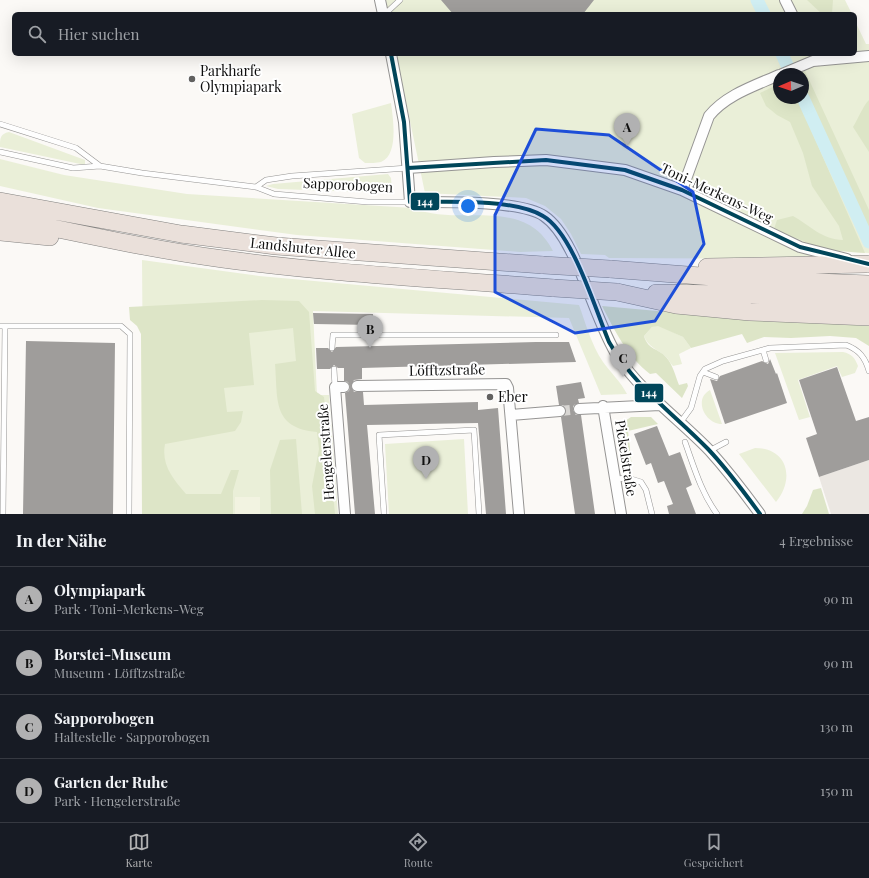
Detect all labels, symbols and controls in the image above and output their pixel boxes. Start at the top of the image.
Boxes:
search box [12,12,857,56]
icon: search [26,23,48,45]
text: Hier suchen [58,24,140,44]
place label: Parkharfe Olympiapark [200,61,282,96]
north arrow [773,68,809,104]
marker: Parkharfe Olympiapark [187,74,197,84]
pin: A [614,113,640,146]
street label: Toni-Merkens-Weg [658,158,777,227]
street label: Sapporobogen [302,173,394,196]
line badge: 144 [410,192,440,211]
text: 144 [417,194,433,209]
your location [458,196,478,216]
street label: Landshuter Allee [249,233,357,262]
pin: B [357,315,383,348]
pin: C [610,344,636,377]
street label: Löfftzstraße [409,359,485,380]
line badge: 144 [634,383,664,403]
text: 144 [641,385,657,400]
place label: Eber [498,387,528,406]
marker: Eber [485,392,495,402]
street label: Hengelerstraße [313,403,338,501]
street label: Pickelstraße [611,418,642,498]
pin: D [413,446,439,479]
text: In der Nähe [16,529,107,551]
text: 4 Ergebnisse [779,532,853,549]
text: Olympiapark [54,580,145,600]
text: A [25,590,33,607]
text: 90 m [824,590,853,607]
text: Park · Toni-Merkens-Weg [54,600,204,617]
text: Borstei-Museum [54,644,171,664]
text: B [25,654,33,671]
text: 90 m [824,654,853,671]
text: Museum · Löfftzstraße [54,664,185,681]
text: Sapporobogen [54,708,154,728]
text: C [24,718,34,735]
text: 130 m [820,718,853,735]
text: Haltestelle · Sapporobogen [54,728,210,745]
text: Garten der Ruhe [54,772,168,792]
text: D [24,782,34,799]
text: 150 m [820,782,853,799]
text: Park · Hengelerstraße [54,792,180,809]
tab: Karte [126,831,153,870]
tab: Route [404,831,433,870]
tab: Gespeichert [684,831,743,870]

